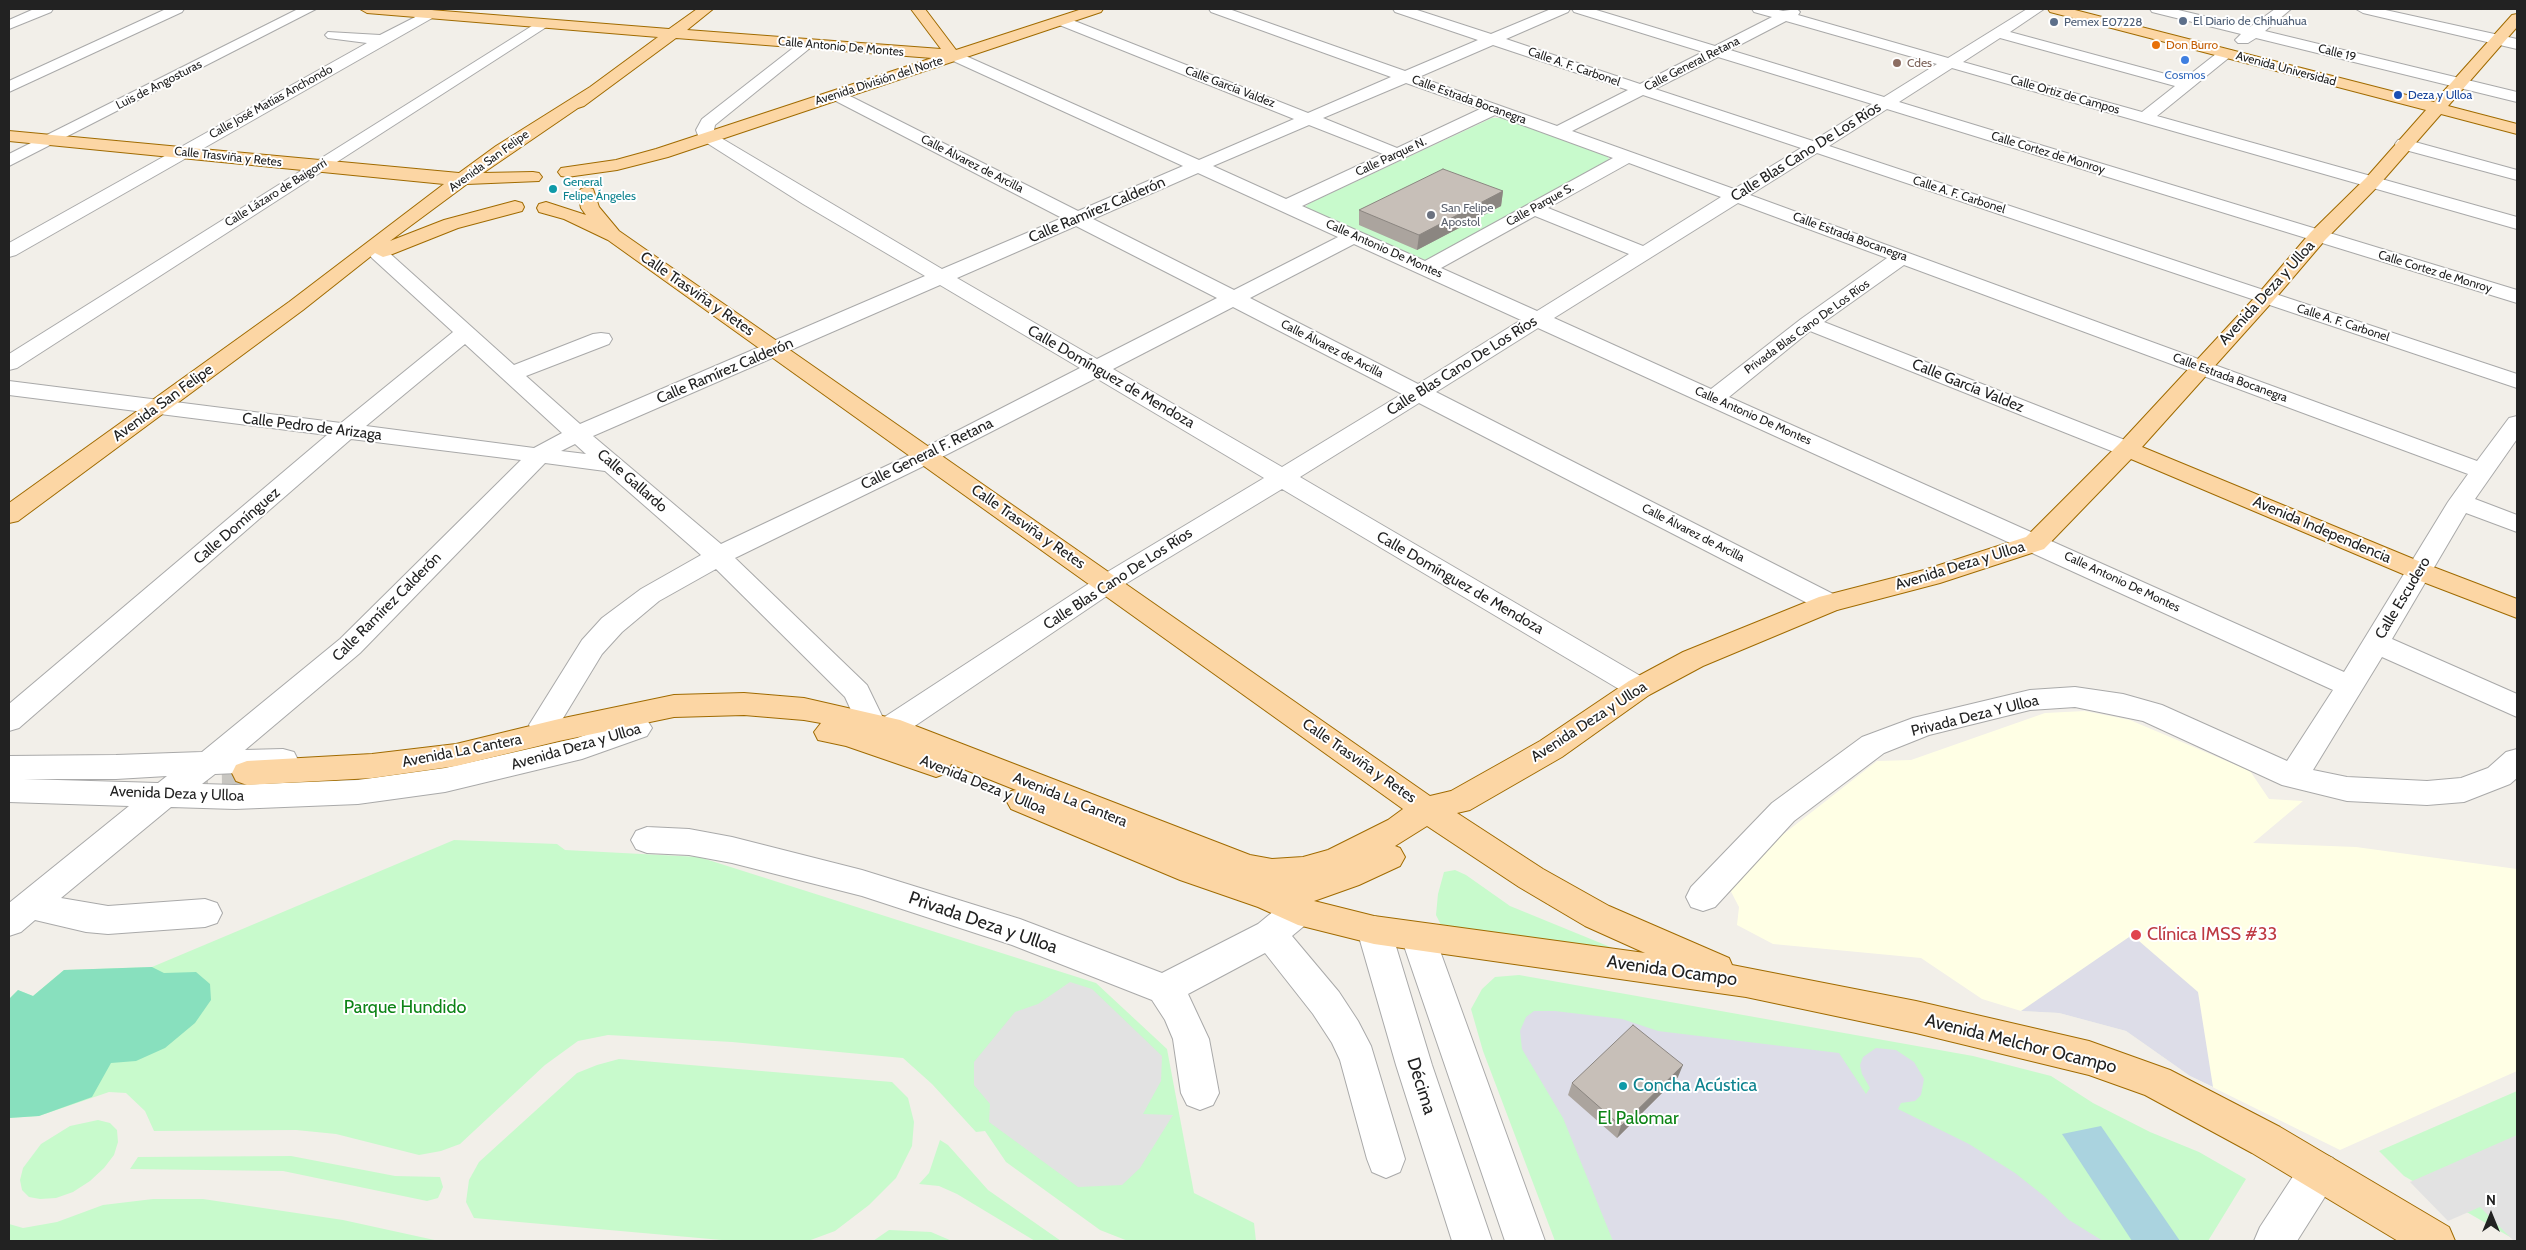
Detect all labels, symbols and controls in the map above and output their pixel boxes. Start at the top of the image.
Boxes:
place label: El Diario de Chihuahua [2193,14,2307,28]
place label: Pemex E07228 [2064,15,2143,29]
marker: El Diario de Chihuahua [2177,15,2189,27]
marker: Pemex E07228 [2048,16,2060,28]
street label: Calle Antonio De Montes [778,34,904,60]
street label: Calle General Retana [1642,34,1742,94]
place label: Don Burro [2166,38,2218,52]
marker: Don Burro [2150,39,2162,51]
street label: Calle 19 [2317,41,2357,65]
street label: Calle A. F. Carbonel [1526,44,1622,90]
street label: Avenida Universidad [2234,49,2338,89]
street label: Avenida División del Norte [813,54,945,108]
marker: Cosmos [2179,54,2191,66]
place label: Cdes [1907,56,1932,70]
street label: Luis de Angosturas [114,57,204,113]
marker: Cdes [1891,57,1903,69]
street label: Calle José Matías Anchondo [207,62,335,142]
street label: Calle García Valdez [1183,63,1277,111]
place label: Cosmos [2165,68,2205,82]
street label: Calle Estrada Bocanegra [1410,73,1528,127]
street label: Calle Ortiz de Campos [2009,73,2121,117]
place label: Deza y Ulloa [2408,88,2472,102]
marker: Deza y Ulloa [2392,89,2404,101]
street label: Calle Blas Cano De Los Ríos [1728,98,1884,206]
street label: Avenida San Felipe [446,127,532,195]
street label: Calle Cortez de Monroy [1989,129,2107,177]
street label: Calle Álvarez de Arcilla [918,132,1026,196]
street label: Calle Parque N. [1353,134,1429,180]
street label: Calle Trasviña y Retes [174,144,282,170]
street label: Calle Lázaro de Baigorri [222,156,330,230]
street label: Calle Ramírez Calderón [1026,173,1168,247]
street label: Calle A. F. Carbonel [1911,173,2007,217]
place label: General Felipe Ángeles [563,175,636,203]
street label: Calle Parque S. [1504,181,1576,229]
marker: General Felipe Ángeles [547,183,559,195]
place label: San Felipe Apostol [1441,201,1493,229]
marker: San Felipe Apostol [1425,209,1437,221]
street label: Calle Estrada Bocanegra [1791,210,1909,264]
street label: Calle Antonio De Montes [1323,217,1445,281]
street label: Avenida Deza y Ulloa [2215,237,2319,349]
street label: Calle Trasviña y Retes [637,248,757,340]
street label: Calle Cortez de Monroy [2376,248,2494,296]
street label: Privada Blas Cano De Los Ríos [1742,277,1872,377]
street label: Calle A. F. Carbonel [2295,301,2391,345]
street label: Calle Blas Cano De Los Ríos [1384,312,1540,420]
street label: Calle Álvarez de Arcilla [1278,317,1386,381]
street label: Calle Domínguez de Mendoza [1024,322,1198,432]
street label: Calle Ramírez Calderón [654,334,796,408]
street label: Calle Estrada Bocanegra [2171,351,2289,405]
street label: Calle García Valdez [1909,355,2027,417]
street label: Avenida San Felipe [109,361,217,445]
street label: Calle Antonio De Montes [1692,384,1814,448]
street label: Calle Pedro de Arizaga [241,410,383,444]
street label: Calle General F. Retana [858,414,996,494]
street label: Calle Gallardo [593,446,671,516]
street label: Calle Trasviña y Retes [968,481,1088,573]
street label: Calle Domínguez [190,484,284,568]
street label: Avenida Independencia [2250,493,2394,567]
street label: Calle Álvarez de Arcilla [1639,501,1747,565]
street label: Calle Blas Cano De Los Ríos [1040,524,1196,634]
street label: Calle Domínguez de Mendoza [1373,528,1547,638]
street label: Avenida Deza y Ulloa [1893,538,2027,594]
street label: Calle Ramírez Calderón [329,549,445,665]
street label: Calle Antonio De Montes [2062,549,2182,615]
street label: Calle Escudero [2371,554,2435,642]
street label: Avenida Deza y Ulloa [1528,678,1650,766]
street label: Privada Deza Y Ulloa [1909,691,2041,741]
street label: Calle Trasviña y Retes [1299,715,1419,807]
street label: Avenida Deza y Ulloa [509,720,643,774]
street label: Avenida La Cantera [401,731,523,771]
street label: Avenida Deza y Ulloa [917,751,1049,819]
street label: Avenida La Cantera [1010,769,1130,831]
street label: Avenida Deza y Ulloa [110,783,244,805]
street label: Privada Deza y Ulloa [906,887,1060,959]
place label: Clínica IMSS #33 [2147,924,2277,946]
marker: Clínica IMSS #33 [2129,928,2143,942]
street label: Avenida Ocampo [1606,951,1738,991]
park label: Parque Hundido [344,997,466,1019]
street label: Avenida Melchor Ocampo [1923,1010,2119,1078]
street label: Décima [1402,1055,1440,1117]
place label: Concha Acústica [1633,1075,1757,1097]
marker: Concha Acústica [1617,1080,1629,1092]
park label: El Palomar [1597,1108,1679,1130]
north arrow [2466,1190,2516,1240]
text: N [2486,1191,2496,1209]

